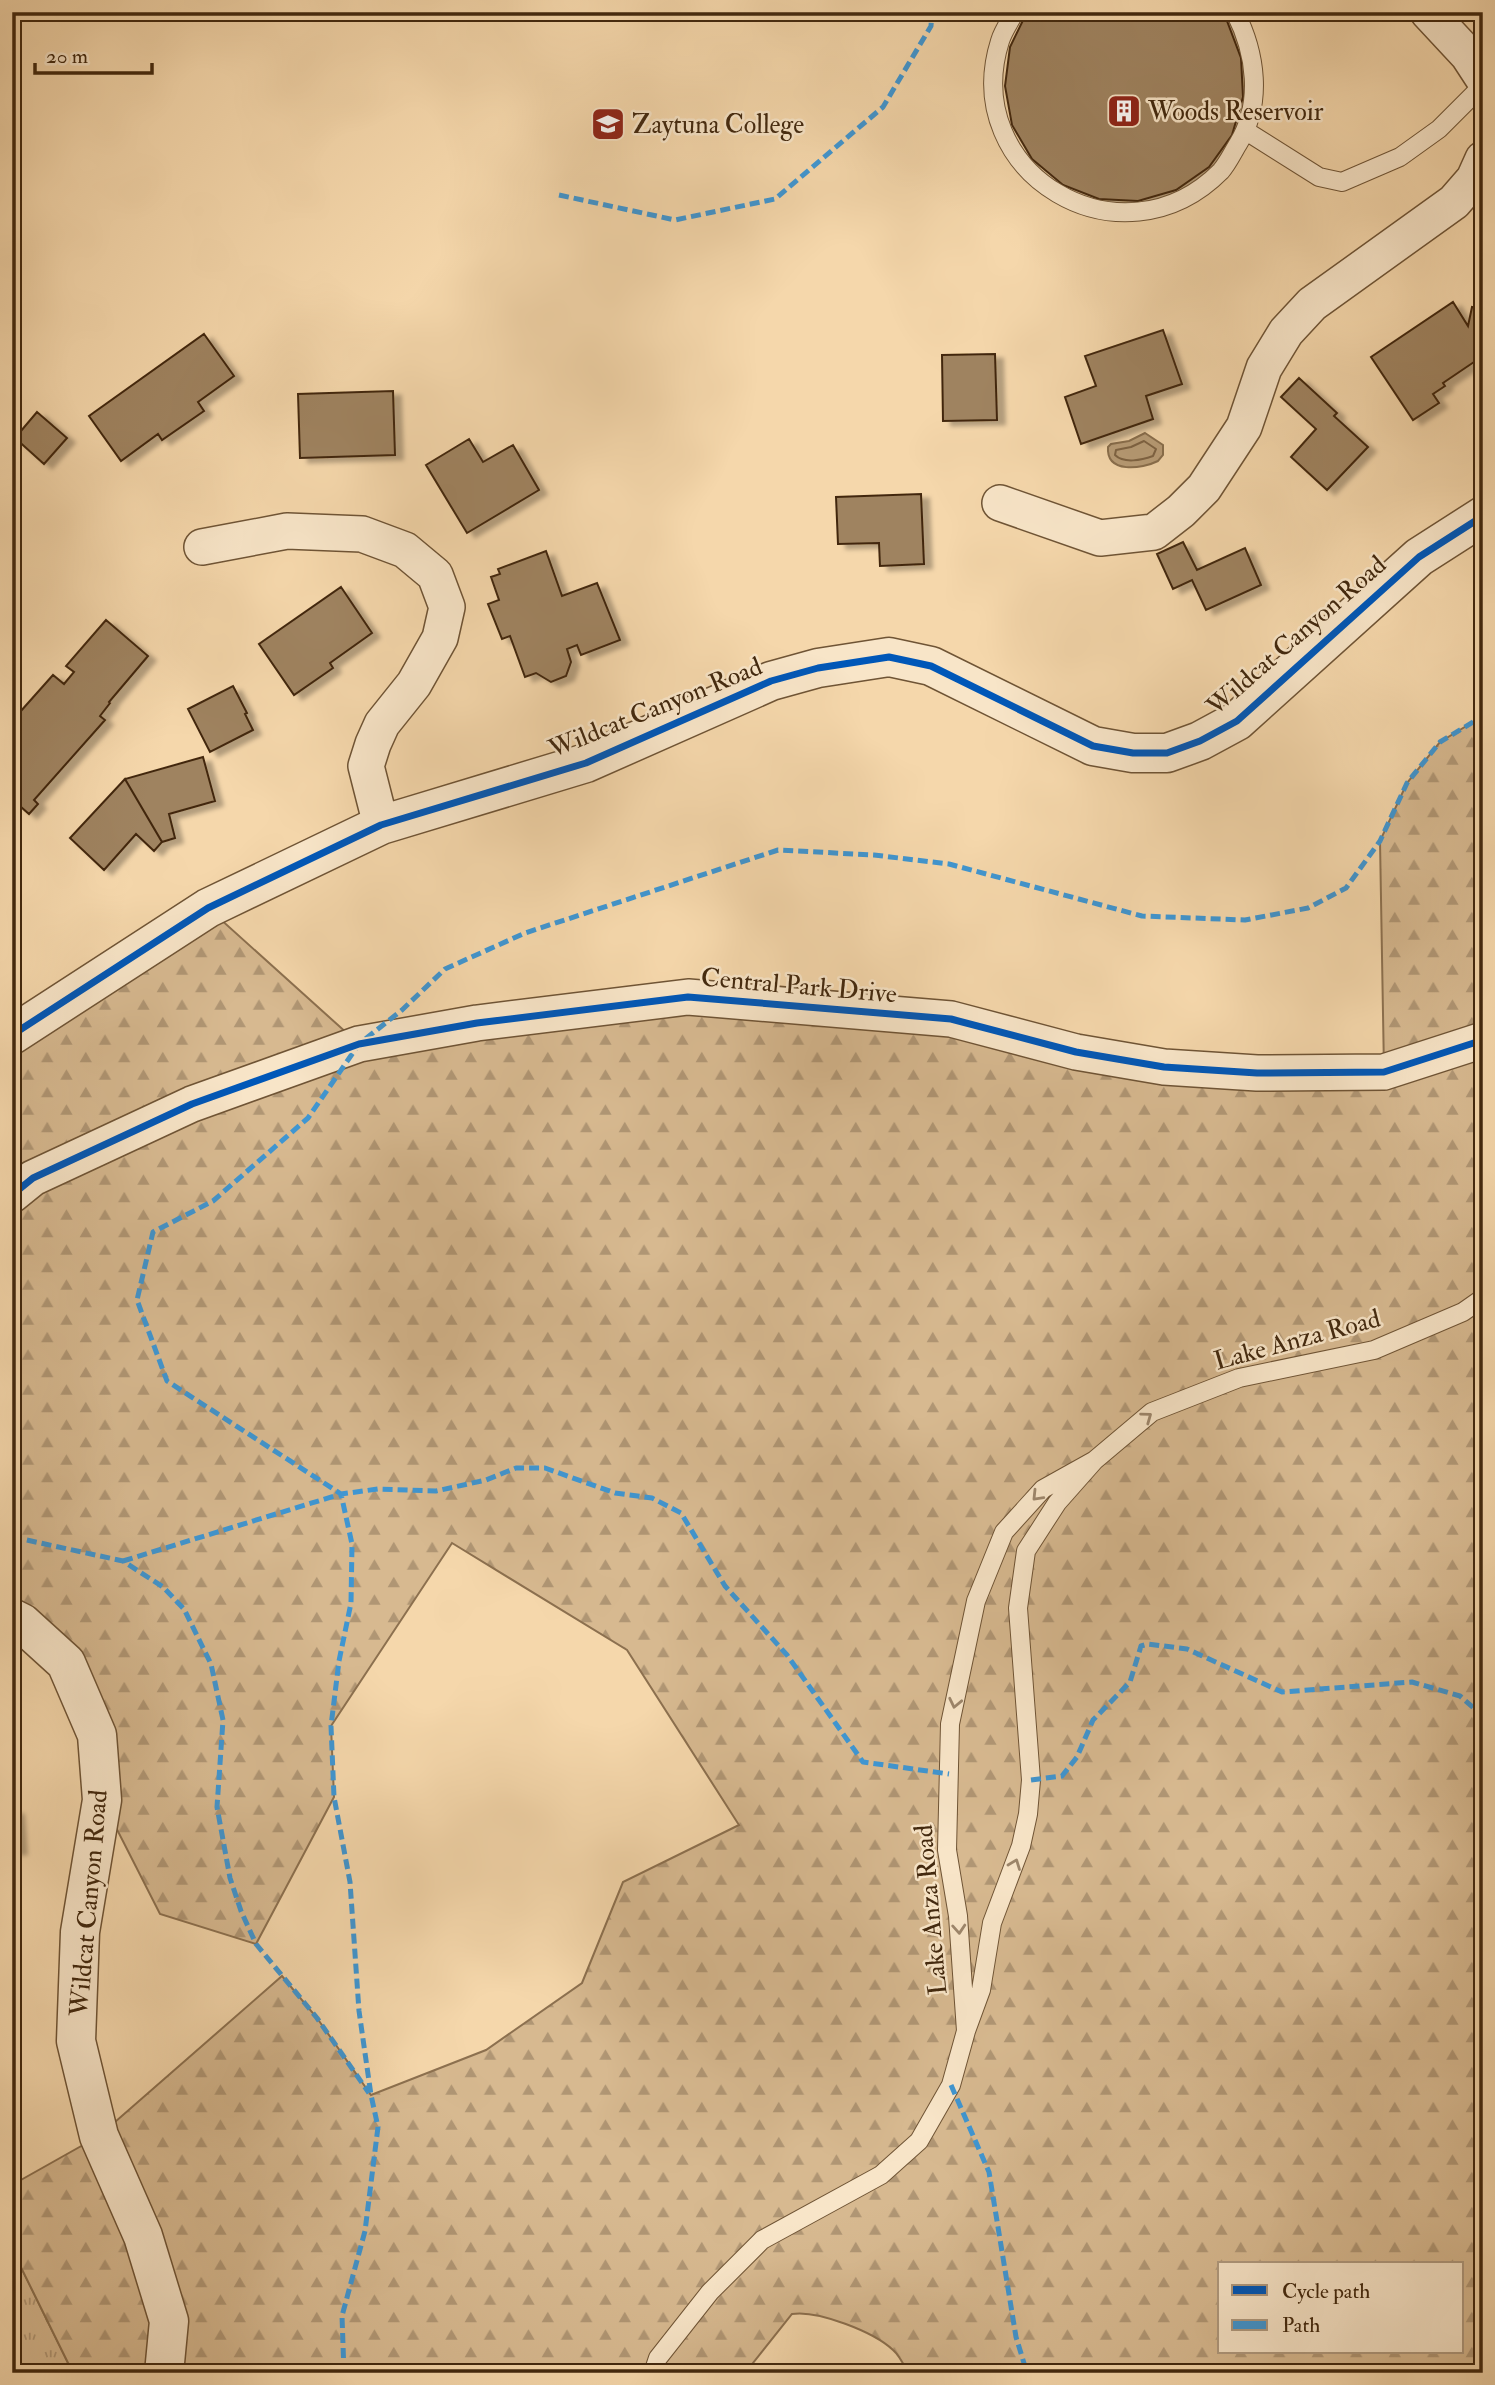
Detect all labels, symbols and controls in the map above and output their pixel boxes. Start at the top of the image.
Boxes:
scale bar [35,32,152,76]
text: 20 m [46,43,88,70]
building icon: Woods Reservoir [1105,92,1143,130]
place label: Woods Reservoir [1147,96,1324,128]
school or university icon: Zaytuna College [589,105,627,143]
place label: Zaytuna College [632,109,804,141]
street label: Wildcat Canyon Road [1200,549,1393,723]
street label: Wildcat Canyon Road [543,650,767,766]
street label: Central Park Drive [700,961,898,1011]
street label: Lake Anza Road [1211,1302,1384,1378]
one-way arrow [1139,1413,1152,1425]
one-way arrow [1033,1488,1046,1501]
one-way arrow [948,1697,963,1709]
street label: Wildcat Canyon Road [63,1788,115,2019]
street label: Lake Anza Road [908,1823,954,1996]
one-way arrow [1006,1858,1020,1870]
one-way arrow [951,1924,966,1935]
legend [1218,2262,1464,2354]
text: Cycle path [1282,2278,1370,2305]
text: Path [1282,2312,1320,2339]

